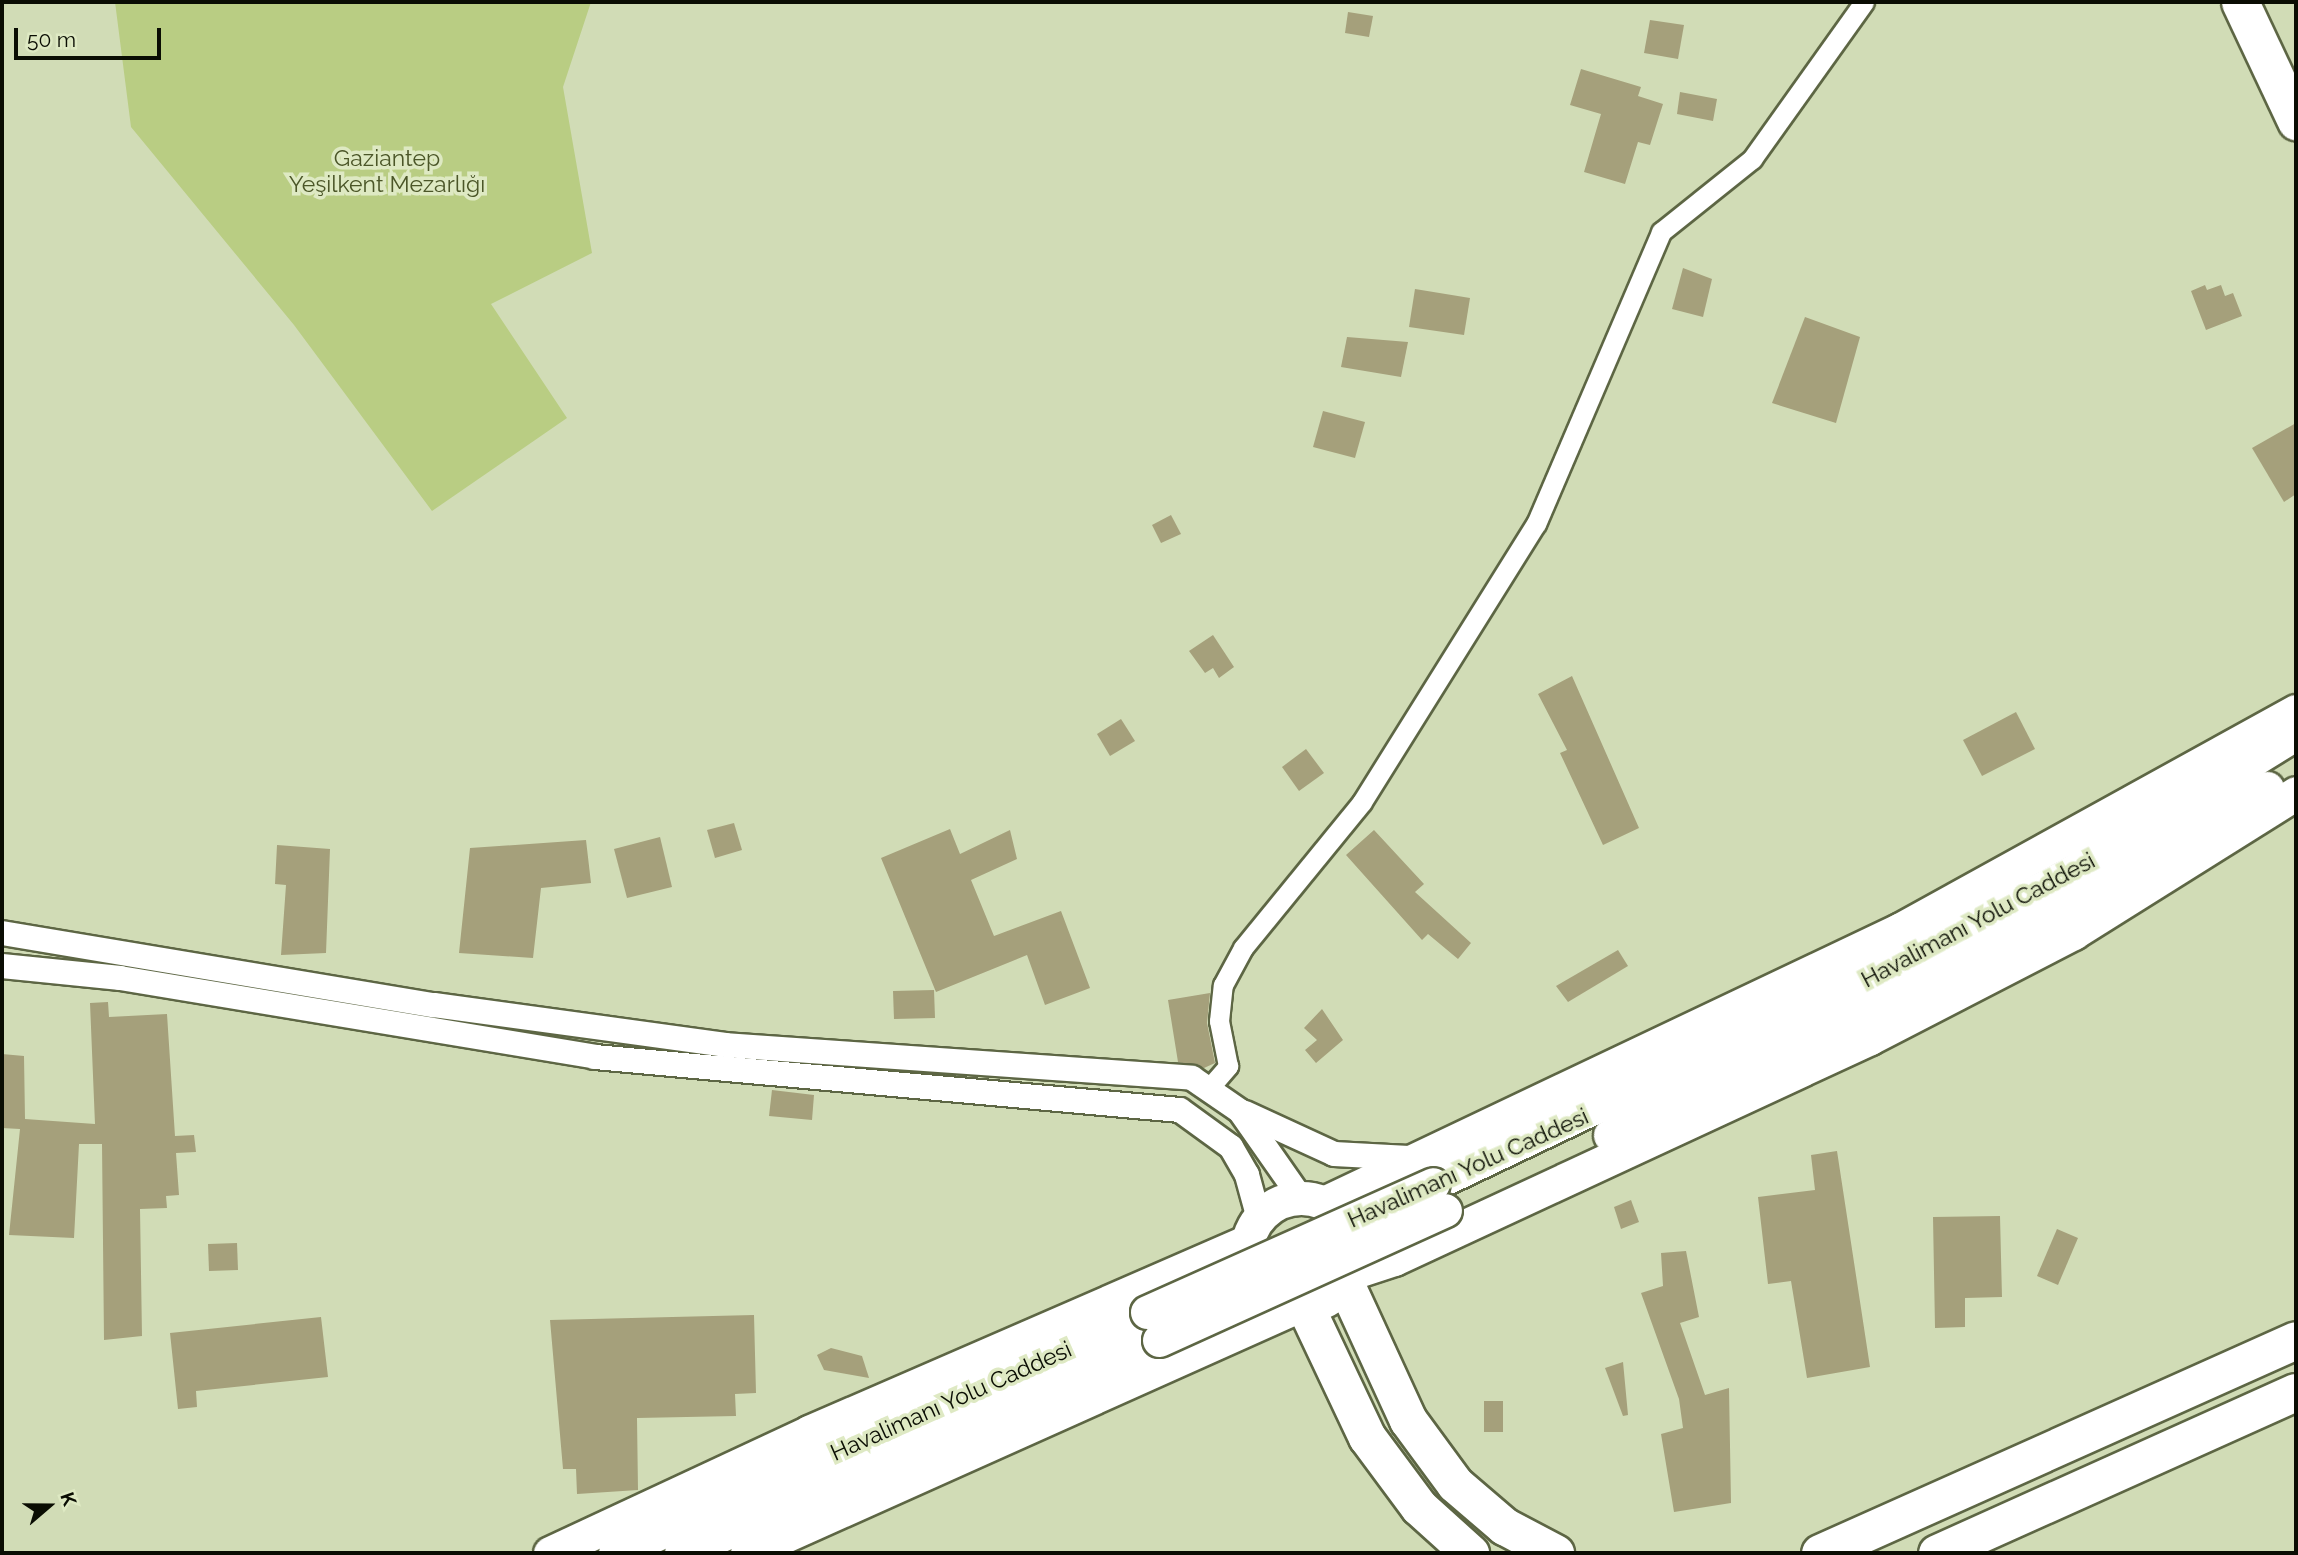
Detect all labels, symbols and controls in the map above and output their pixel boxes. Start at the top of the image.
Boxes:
scale bar [18,14,164,58]
text: 50 m [27,27,76,52]
park label: Gaziantep Yeşilkent Mezarlığı [289,144,485,198]
street label: Havalimanı Yolu Caddesi [1856,846,2100,994]
street label: Havalimanı Yolu Caddesi [1343,1102,1593,1234]
street label: Havalimanı Yolu Caddesi [826,1335,1076,1467]
north arrow [14,1471,84,1541]
text: K [56,1489,81,1509]

